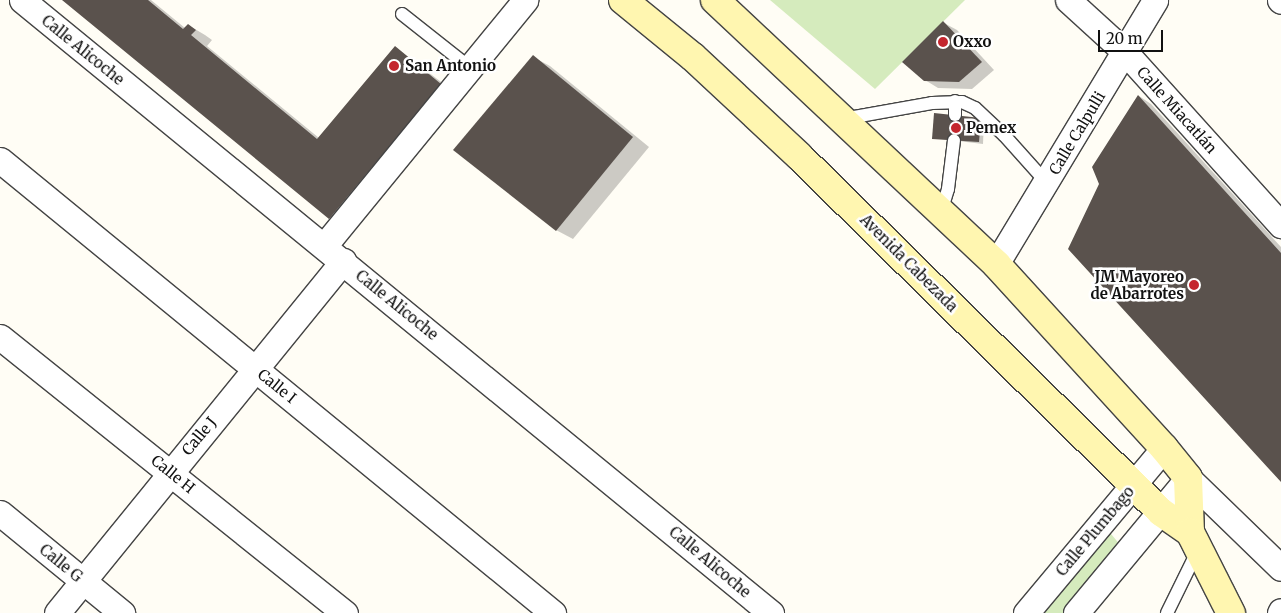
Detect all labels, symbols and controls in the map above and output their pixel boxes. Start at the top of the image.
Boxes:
street label: Calle Alicoche [38,11,128,89]
scale bar [1101,20,1166,52]
text: 20 m [1106,29,1143,48]
place label: Oxxo [953,33,992,51]
marker: Oxxo [937,36,949,48]
place label: San Antonio [405,57,496,75]
marker: San Antonio [387,59,401,73]
street label: Calle Miacatlán [1133,63,1221,157]
street label: Calle Calpulli [1045,88,1109,178]
place label: Pemex [966,119,1016,137]
marker: Pemex [950,122,962,134]
street label: Avenida Cabezada [857,211,961,315]
street label: Calle Alicoche [352,266,442,344]
place label: JM Mayoreo de Abarrotes [1091,267,1184,302]
marker: JM Mayoreo de Abarrotes [1188,279,1200,291]
street label: Calle I [254,365,300,407]
street label: Calle J [178,413,220,459]
street label: Calle H [148,451,198,497]
street label: Calle Plumbago [1052,482,1138,580]
street label: Calle Alicoche [666,523,754,601]
street label: Calle G [36,540,86,586]

